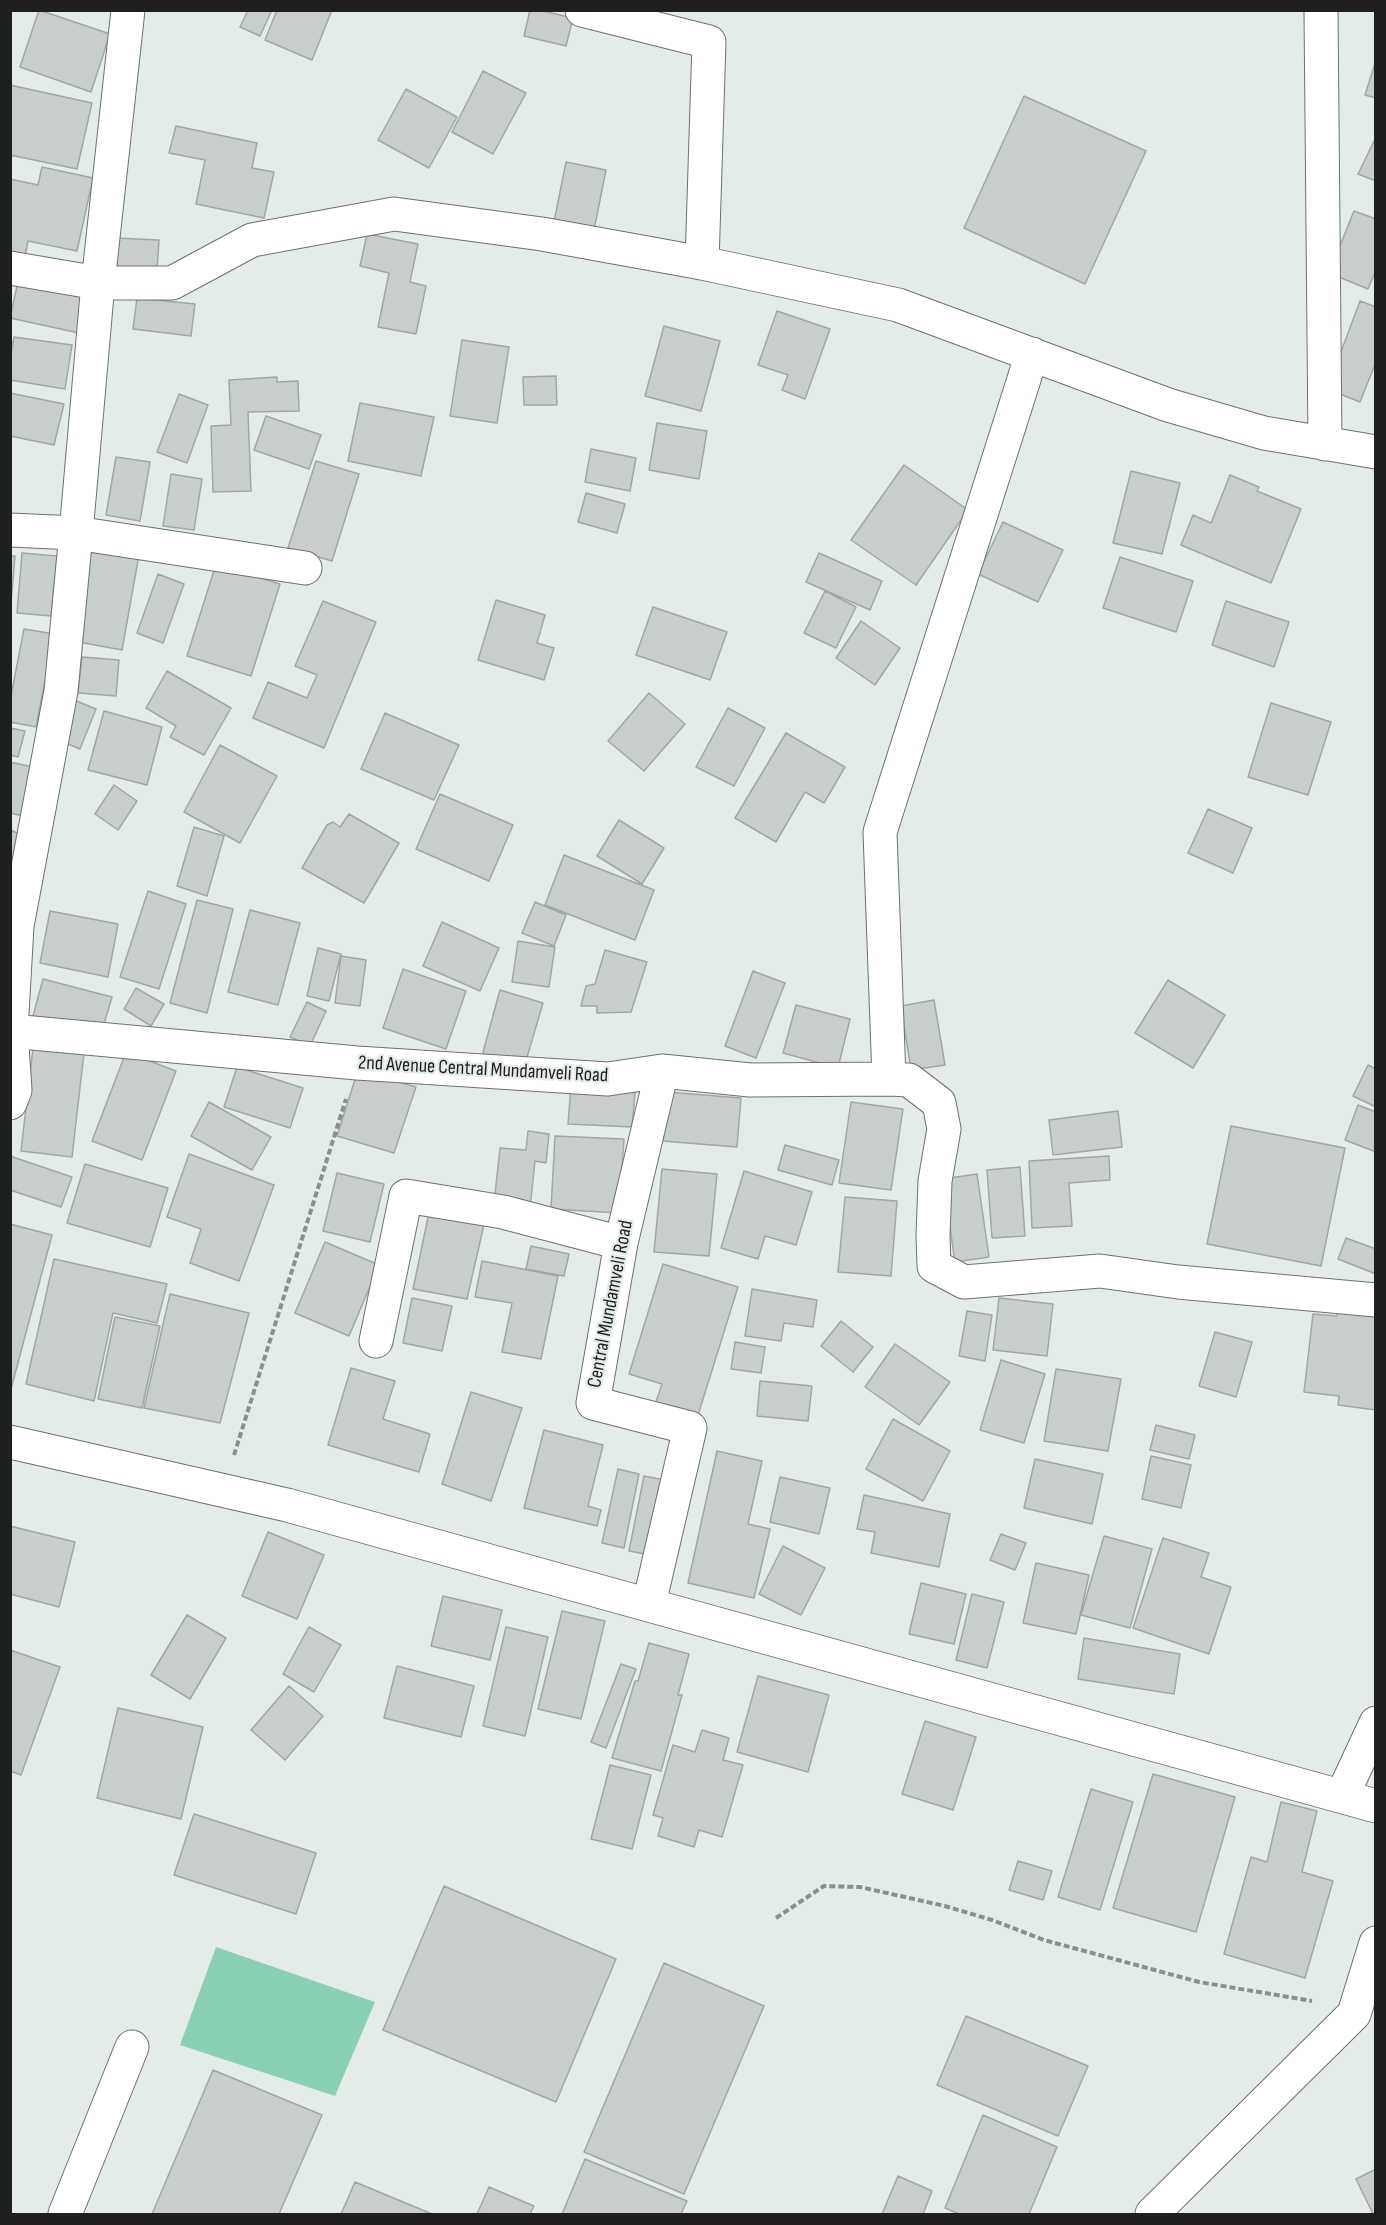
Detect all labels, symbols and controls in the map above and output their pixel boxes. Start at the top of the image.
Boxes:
street label: 2nd Avenue Central Mundamveli Road [357,1051,609,1089]
street label: Central Mundamveli Road [583,1218,639,1390]

